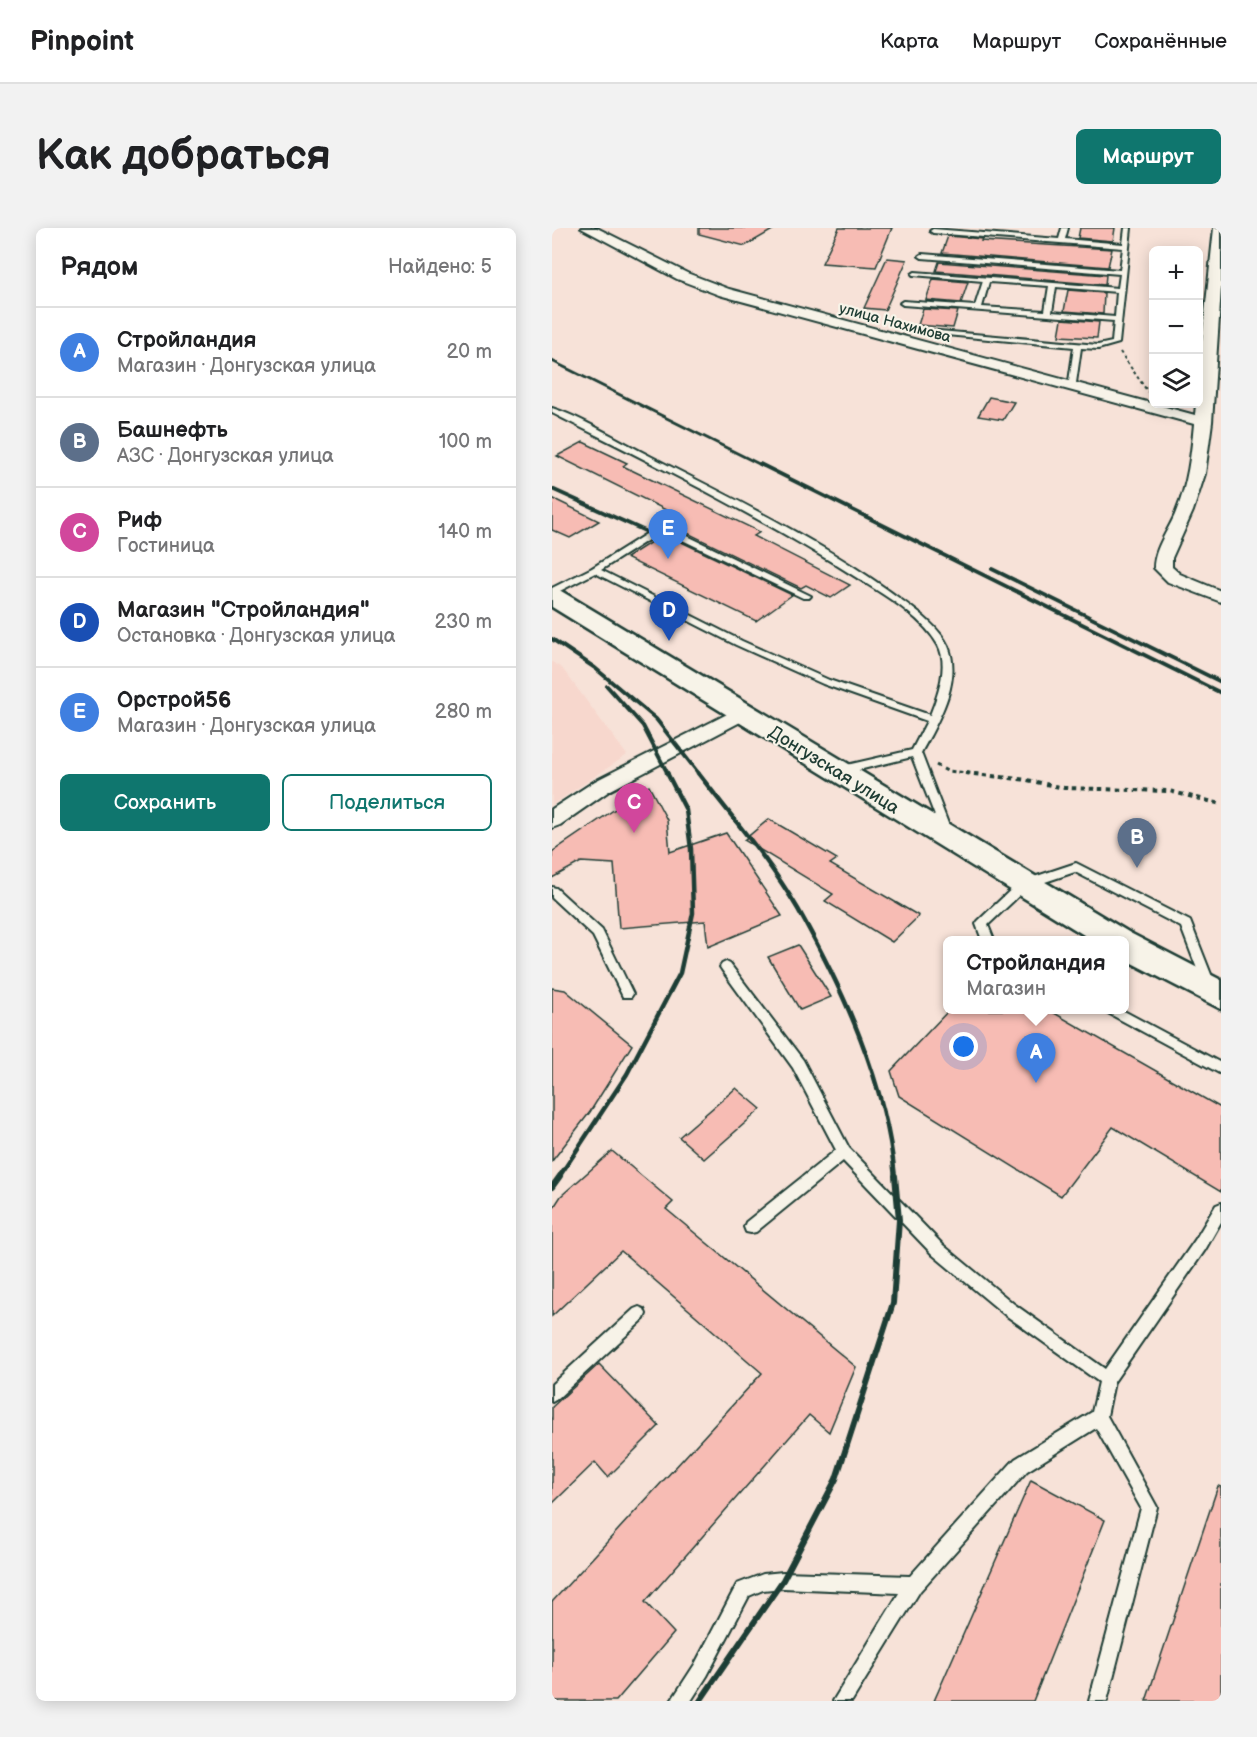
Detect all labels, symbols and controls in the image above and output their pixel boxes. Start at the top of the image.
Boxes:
text: Pinpoint [30,25,134,58]
text: Карта [880,29,939,54]
text: Маршрут [972,29,1061,54]
text: Сохранённые [1094,29,1227,54]
button: Маршрут [1076,129,1221,184]
text: Как добраться [36,131,331,182]
map controls [1149,246,1203,408]
button: + [1149,246,1203,300]
text: Рядом [60,252,138,283]
text: Найдено: 5 [388,255,492,279]
street label: улица Нахимова [837,299,953,347]
button: − [1149,300,1203,354]
text: Стройландия [117,327,256,354]
text: A [73,340,86,364]
text: 20 m [447,340,492,364]
text: Магазин · Донгузская улица [117,354,376,378]
button: layers [1149,354,1203,408]
text: Башнефть [117,417,228,444]
text: B [72,430,87,454]
text: 100 m [439,430,492,454]
text: АЗС · Донгузская улица [117,444,334,468]
text: Риф [117,507,162,534]
pin: E [648,510,688,559]
text: C [72,520,87,544]
text: 140 m [438,520,492,544]
text: Гостиница [117,534,215,558]
pin: D [650,592,688,641]
text: Магазин "Стройландия" [117,597,370,624]
text: D [73,610,86,634]
text: 230 m [435,610,492,634]
text: Остановка · Донгузская улица [117,624,396,648]
text: Орстрой56 [117,687,231,714]
text: E [73,700,86,724]
text: 280 m [435,700,492,724]
text: Магазин · Донгузская улица [117,714,376,738]
street label: Донгузская улица [765,721,903,819]
button: Сохранить [60,774,270,831]
button: Поделиться [282,774,492,831]
pin: C [614,784,653,833]
pin: B [1118,818,1156,868]
popup [943,936,1129,1014]
text: Стройландия [966,950,1106,977]
text: Магазин [966,977,1046,1001]
your location [949,1032,978,1061]
pin: A [1016,1034,1056,1083]

